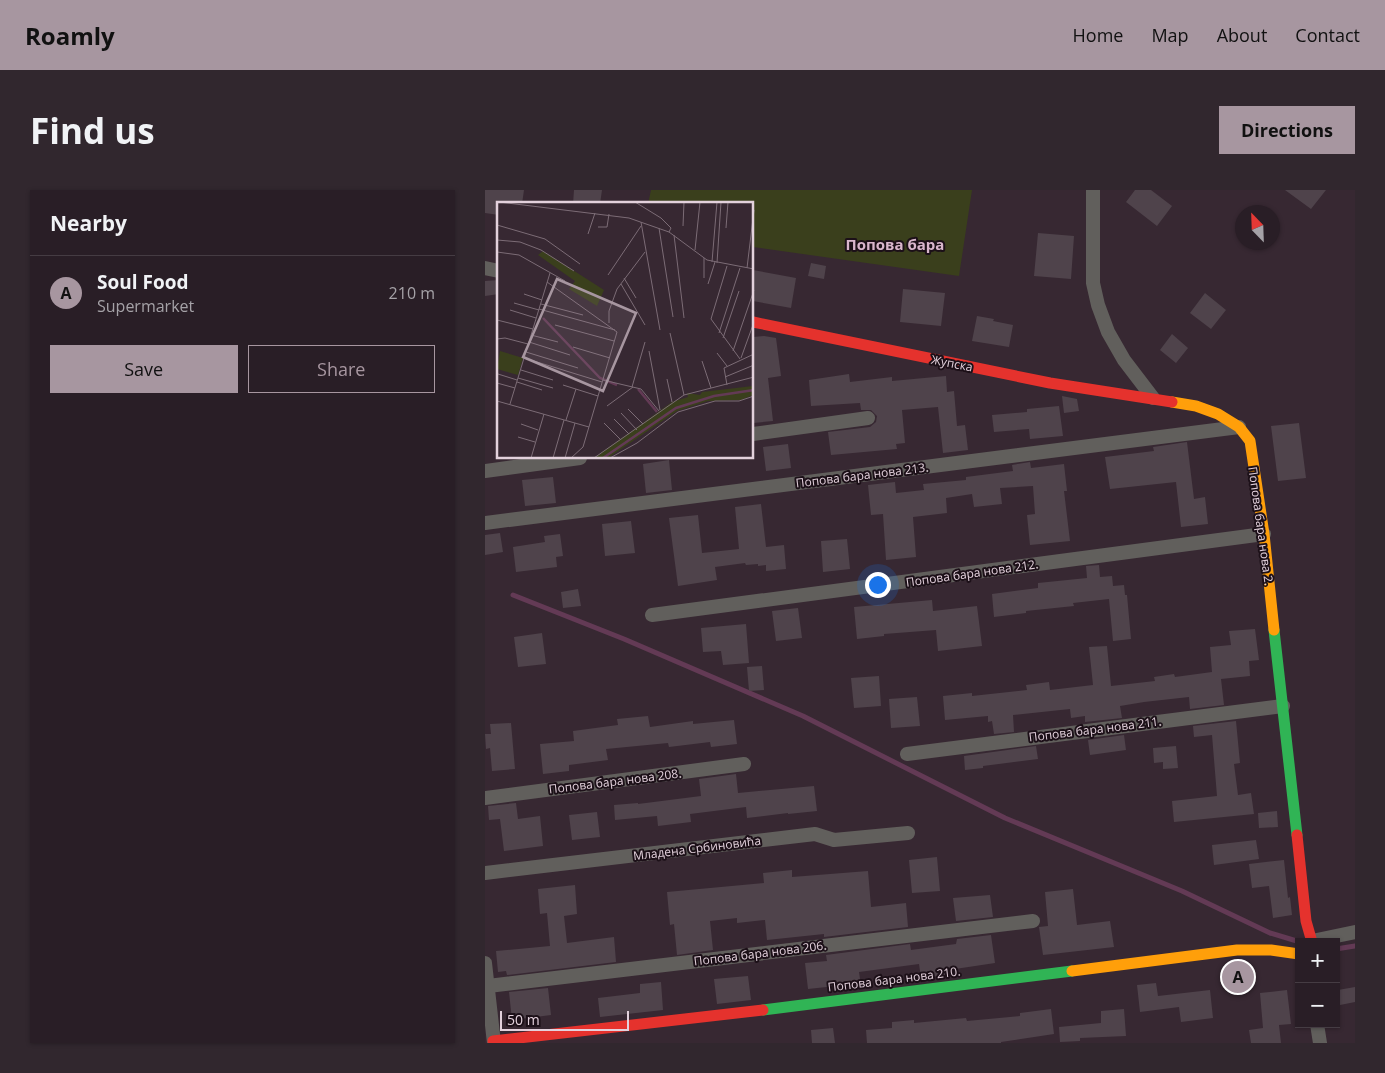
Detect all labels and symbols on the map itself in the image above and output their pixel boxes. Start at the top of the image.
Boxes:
inset map [497,202,754,459]
north arrow [1235,205,1280,250]
district label: Попова бара [846,234,944,254]
street label: Жупска [930,351,974,375]
street label: Попова бара нова 213. [795,458,929,492]
street label: Попова бара нова 2. [1244,466,1278,586]
street label: Попова бара нова 212. [905,555,1039,591]
your location [865,572,891,598]
street label: Попова бара нова 211. [1028,712,1162,746]
street label: Попова бара нова 208. [548,764,682,798]
street label: Младена Србиновића [632,832,762,864]
street label: Попова бара нова 206. [693,936,827,970]
pin: A [1222,958,1254,996]
street label: Попова бара нова 210. [827,962,961,996]
scale bar [500,1008,629,1031]

